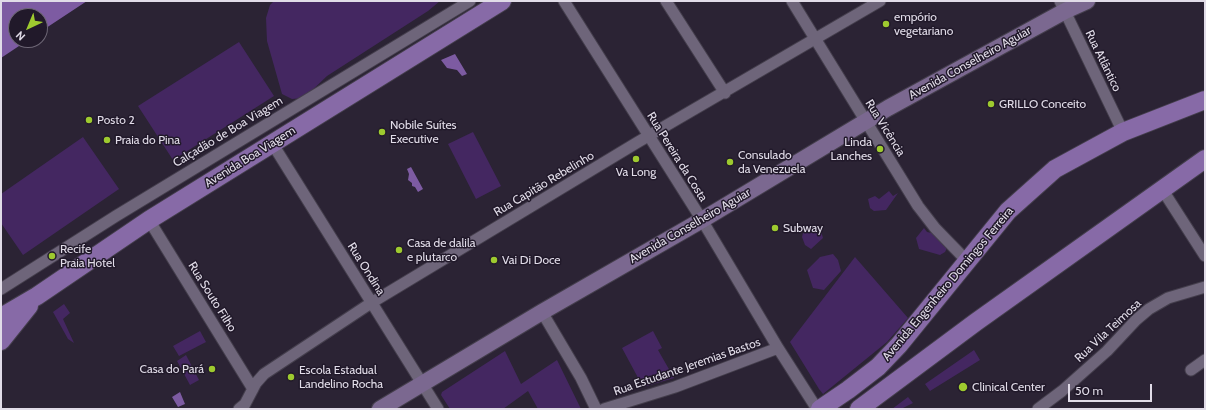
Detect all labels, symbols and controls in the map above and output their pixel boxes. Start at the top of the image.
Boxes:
north arrow [8,8,48,48]
place label: empório vegetariano [894,10,953,38]
marker: empório vegetariano [881,19,891,29]
street label: Avenida Conselheiro Aguiar [906,23,1034,103]
text: N [13,28,28,44]
street label: Rua Atlântico [1082,28,1124,94]
street label: Calçadão de Boa Viagem [171,94,285,170]
street label: Rua Vicência [862,97,908,159]
place label: GRILLO Conceito [999,97,1086,111]
marker: GRILLO Conceito [986,99,996,109]
street label: Rua Pereira da Costa [644,110,710,204]
place label: Posto 2 [97,113,135,127]
marker: Posto 2 [84,115,94,125]
place label: Nobile Suítes Executive [390,118,457,146]
street label: Avenida Boa Viagem [202,123,298,191]
marker: Nobile Suítes Executive [377,127,387,137]
place label: Praia do Pina [115,133,180,147]
marker: Praia do Pina [102,135,112,145]
place label: Linda Lanches [830,135,872,163]
marker: Linda Lanches [875,144,885,154]
street label: Rua Capitão Rebelinho [491,148,597,220]
place label: Consulado da Venezuela [738,148,805,176]
marker: Va Long [631,154,641,164]
marker: Consulado da Venezuela [725,157,735,167]
place label: Va Long [616,165,656,179]
street label: Avenida Conselheiro Aguiar [627,185,753,267]
street label: Avenida Engenheiro Domingos Ferreira [879,204,1017,364]
place label: Subway [783,221,823,235]
marker: Subway [770,223,780,233]
place label: Casa de dalila e plutarco [407,236,475,264]
street label: Rua Ondina [344,240,388,298]
place label: Recife Praia Hotel [60,242,115,270]
marker: Casa de dalila e plutarco [394,245,404,255]
marker: Recife Praia Hotel [47,251,57,261]
place label: Vai Di Doce [502,253,560,267]
marker: Vai Di Doce [489,255,499,265]
street label: Rua Souto Filho [185,259,239,335]
street label: Rua Vila Teimosa [1072,297,1144,365]
street label: Rua Estudante Jeremias Bastos [612,335,762,399]
place label: Casa do Pará [140,362,204,376]
place label: Escola Estadual Landelino Rocha [299,363,383,391]
marker: Casa do Pará [207,364,217,374]
marker: Escola Estadual Landelino Rocha [286,372,296,382]
scale bar [1070,376,1154,402]
place label: Clinical Center [972,380,1045,394]
marker: Clinical Center [957,381,969,393]
text: 50 m [1075,383,1103,398]

